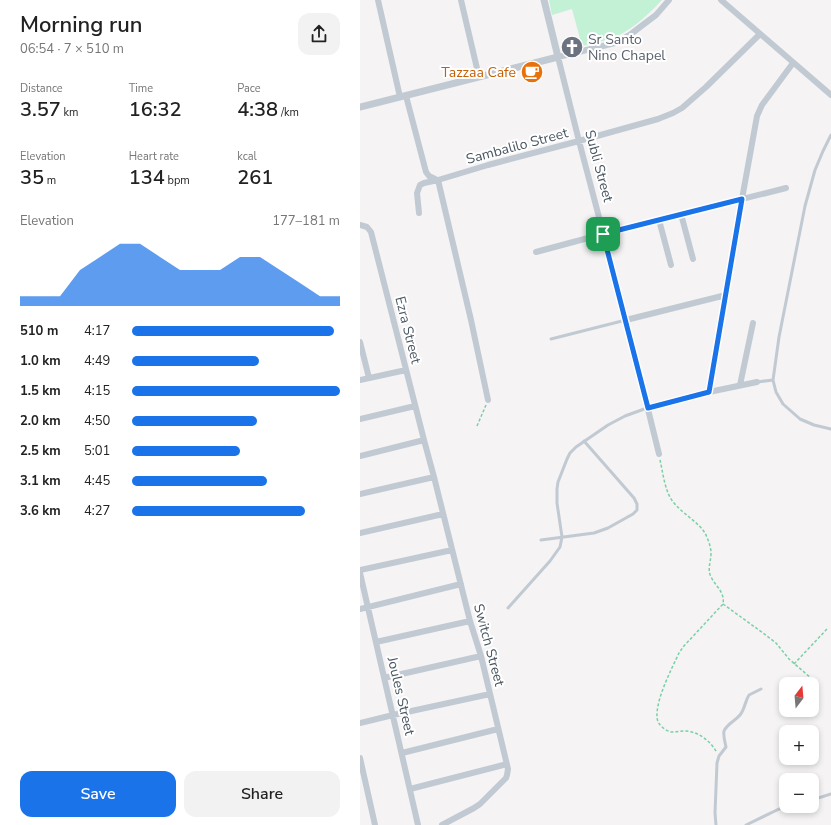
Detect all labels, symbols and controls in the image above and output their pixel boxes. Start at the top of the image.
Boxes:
text: Morning run [20,10,143,40]
button: share [298,13,340,55]
place label: Sr Santo Nino Chapel [588,30,666,65]
church icon: Sr Santo Nino Chapel [559,34,585,60]
text: 06:54 · 7 × 510 m [20,40,124,58]
cafe icon: Tazzaa Cafe [519,59,545,85]
place label: Tazzaa Cafe [441,63,516,82]
text: Distance [20,81,63,96]
text: Time [129,81,153,96]
text: Pace [237,81,261,96]
text: 3.57 [20,96,61,123]
text: 16:32 [129,96,181,123]
text: 4:38 [237,96,278,123]
text: km [61,105,79,120]
text: /km [278,105,299,120]
street label: Sambalilo Street [464,123,570,169]
street label: Subli Street [580,128,618,204]
text: Elevation [20,149,66,164]
text: Heart rate [129,149,179,164]
text: kcal [237,149,257,164]
text: 35 [20,164,44,191]
text: 134 [129,164,165,191]
text: 261 [237,164,273,191]
text: m [44,173,56,188]
text: bpm [165,173,190,188]
text: Elevation [20,212,74,230]
text: 177–181 m [272,212,340,230]
pin [586,217,620,251]
icon: arrive [592,223,614,245]
street label: Ezra Street [390,294,426,366]
text: 510 m [20,322,58,340]
text: 4:17 [84,322,110,340]
text: 1.0 km [20,352,61,370]
text: 4:49 [84,352,110,370]
text: 1.5 km [20,382,61,400]
text: 4:15 [84,382,110,400]
text: 2.0 km [20,412,61,430]
text: 4:50 [84,412,110,430]
text: 2.5 km [20,442,61,460]
text: 5:01 [84,442,110,460]
text: 3.1 km [20,472,61,490]
text: 4:45 [84,472,110,490]
text: 3.6 km [20,502,61,520]
text: 4:27 [84,502,110,520]
street label: Switch Street [469,602,509,688]
street label: Joules Street [382,654,419,737]
north arrow [779,677,819,717]
map controls [779,677,819,813]
button: + [779,725,819,765]
button: Save [20,771,176,817]
button: Share [184,771,340,817]
button: − [779,773,819,813]

